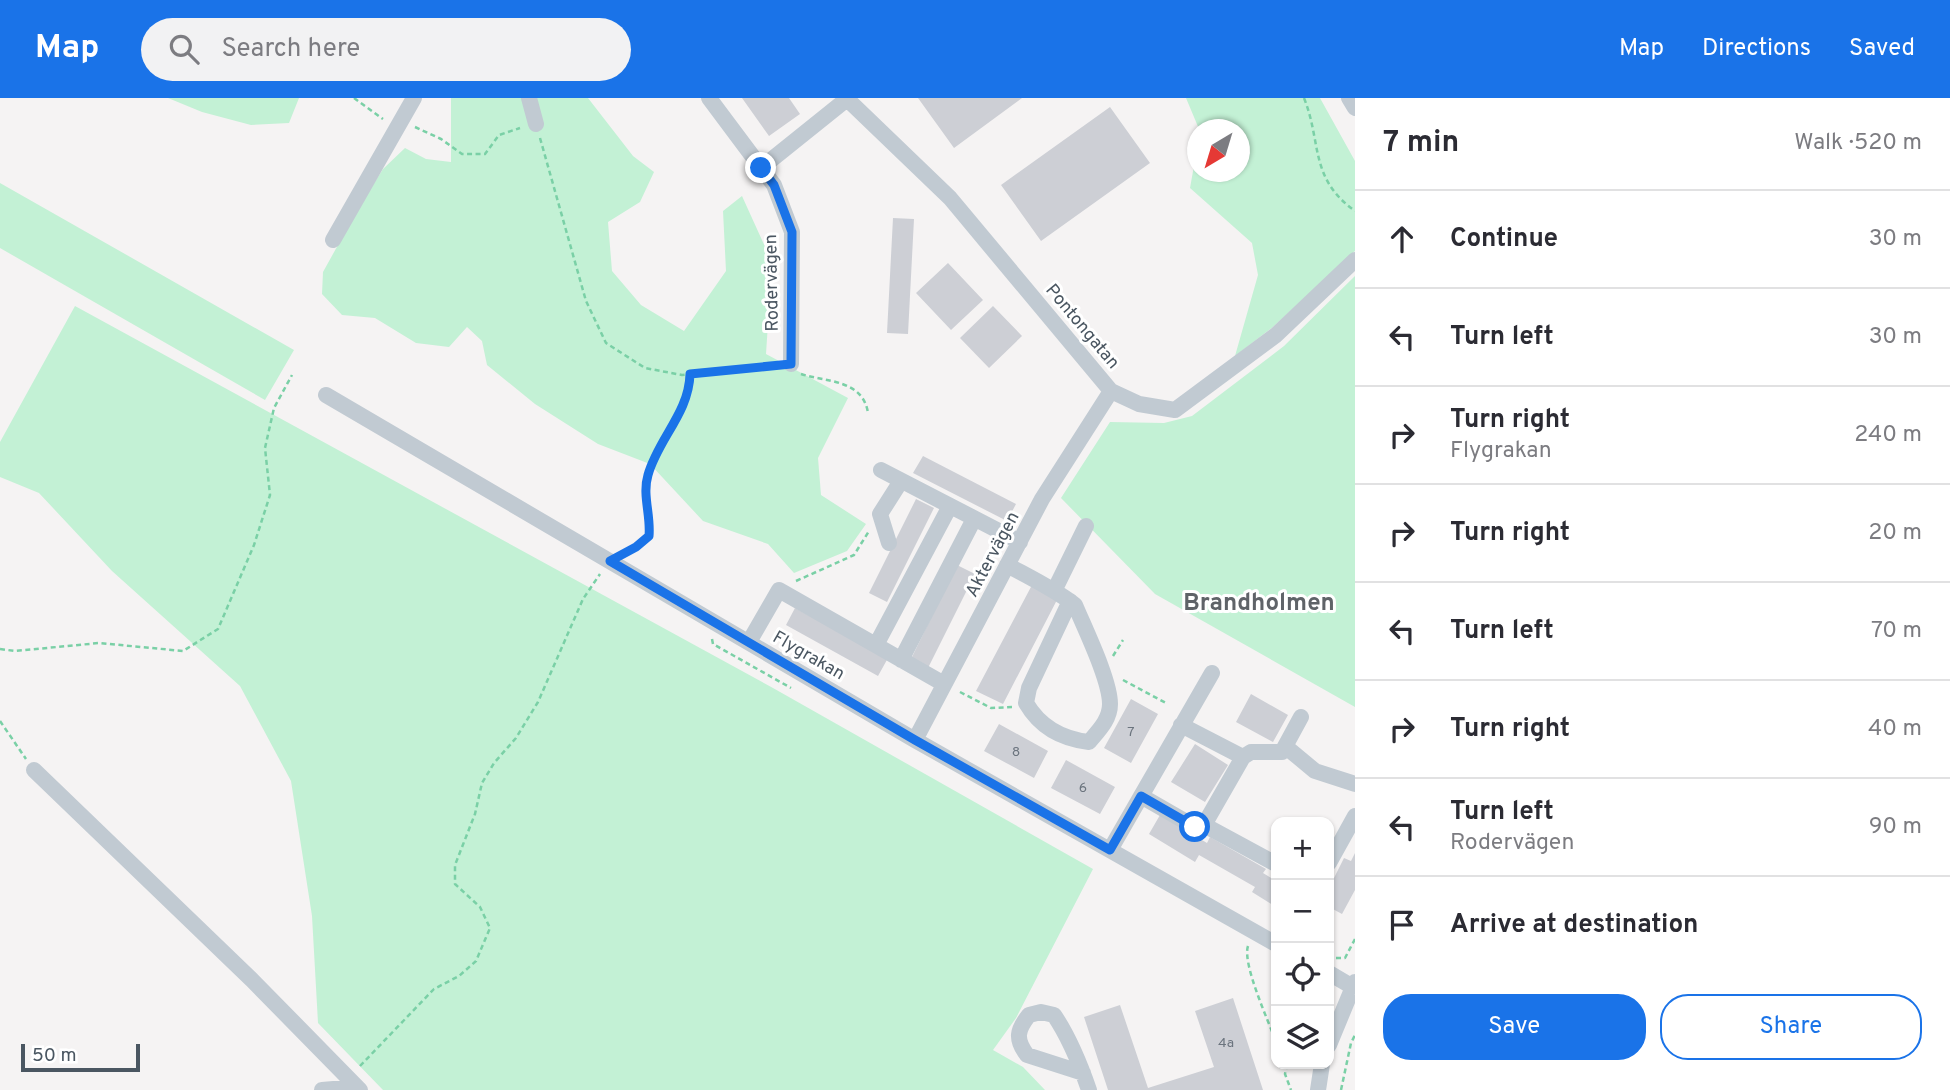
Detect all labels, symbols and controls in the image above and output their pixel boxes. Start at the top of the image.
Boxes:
search box [141,18,631,81]
text: Map [35,28,99,70]
icon: search [165,30,203,68]
text: Search here [221,33,360,66]
text: Map [1619,34,1664,64]
text: Directions [1702,34,1811,64]
text: Saved [1849,34,1915,64]
north arrow [1187,119,1250,182]
text: 7 min [1383,125,1459,162]
text: Walk · 520 m [1794,129,1922,158]
route end [745,152,776,183]
icon: ahead [1383,220,1421,258]
text: Continue [1450,223,1558,256]
text: 30 m [1869,225,1922,254]
street label: Rodervägen [760,234,785,332]
street label: Pontongatan [1040,280,1124,374]
icon: left [1383,318,1421,356]
text: Turn left [1450,321,1554,354]
text: 30 m [1869,323,1922,352]
text: Turn right [1450,404,1570,437]
icon: right [1383,416,1421,454]
text: 240 m [1854,421,1922,450]
text: Flygrakan [1450,437,1552,466]
street label: Aktervägen [961,508,1025,601]
icon: right [1383,514,1421,552]
text: Turn right [1450,517,1570,550]
text: 20 m [1868,519,1922,548]
district label: Brandholmen [1183,589,1335,619]
icon: left [1383,612,1421,650]
text: Turn left [1450,615,1554,648]
text: 70 m [1871,617,1922,646]
street label: Flygrakan [768,626,848,686]
icon: right [1383,710,1421,748]
text: Turn right [1450,713,1570,746]
text: 40 m [1868,715,1922,744]
house number: 7 [1127,724,1135,741]
house number: 8 [1012,744,1020,761]
house number: 6 [1079,780,1087,797]
text: Turn left [1450,796,1554,829]
icon: left [1383,808,1421,846]
route start [1179,811,1210,842]
text: 90 m [1869,813,1922,842]
map controls [1271,817,1334,1069]
button: + [1271,817,1334,880]
text: Rodervägen [1450,829,1574,858]
button: − [1271,880,1334,943]
icon: arrive [1383,906,1421,944]
text: Arrive at destination [1450,909,1698,942]
button: locate [1271,943,1334,1006]
button: Save [1383,994,1646,1060]
button: Share [1660,994,1922,1060]
button: layers [1271,1006,1334,1069]
house number: 4a [1218,1035,1234,1052]
scale bar [21,1041,140,1073]
text: 50 m [32,1044,77,1068]

